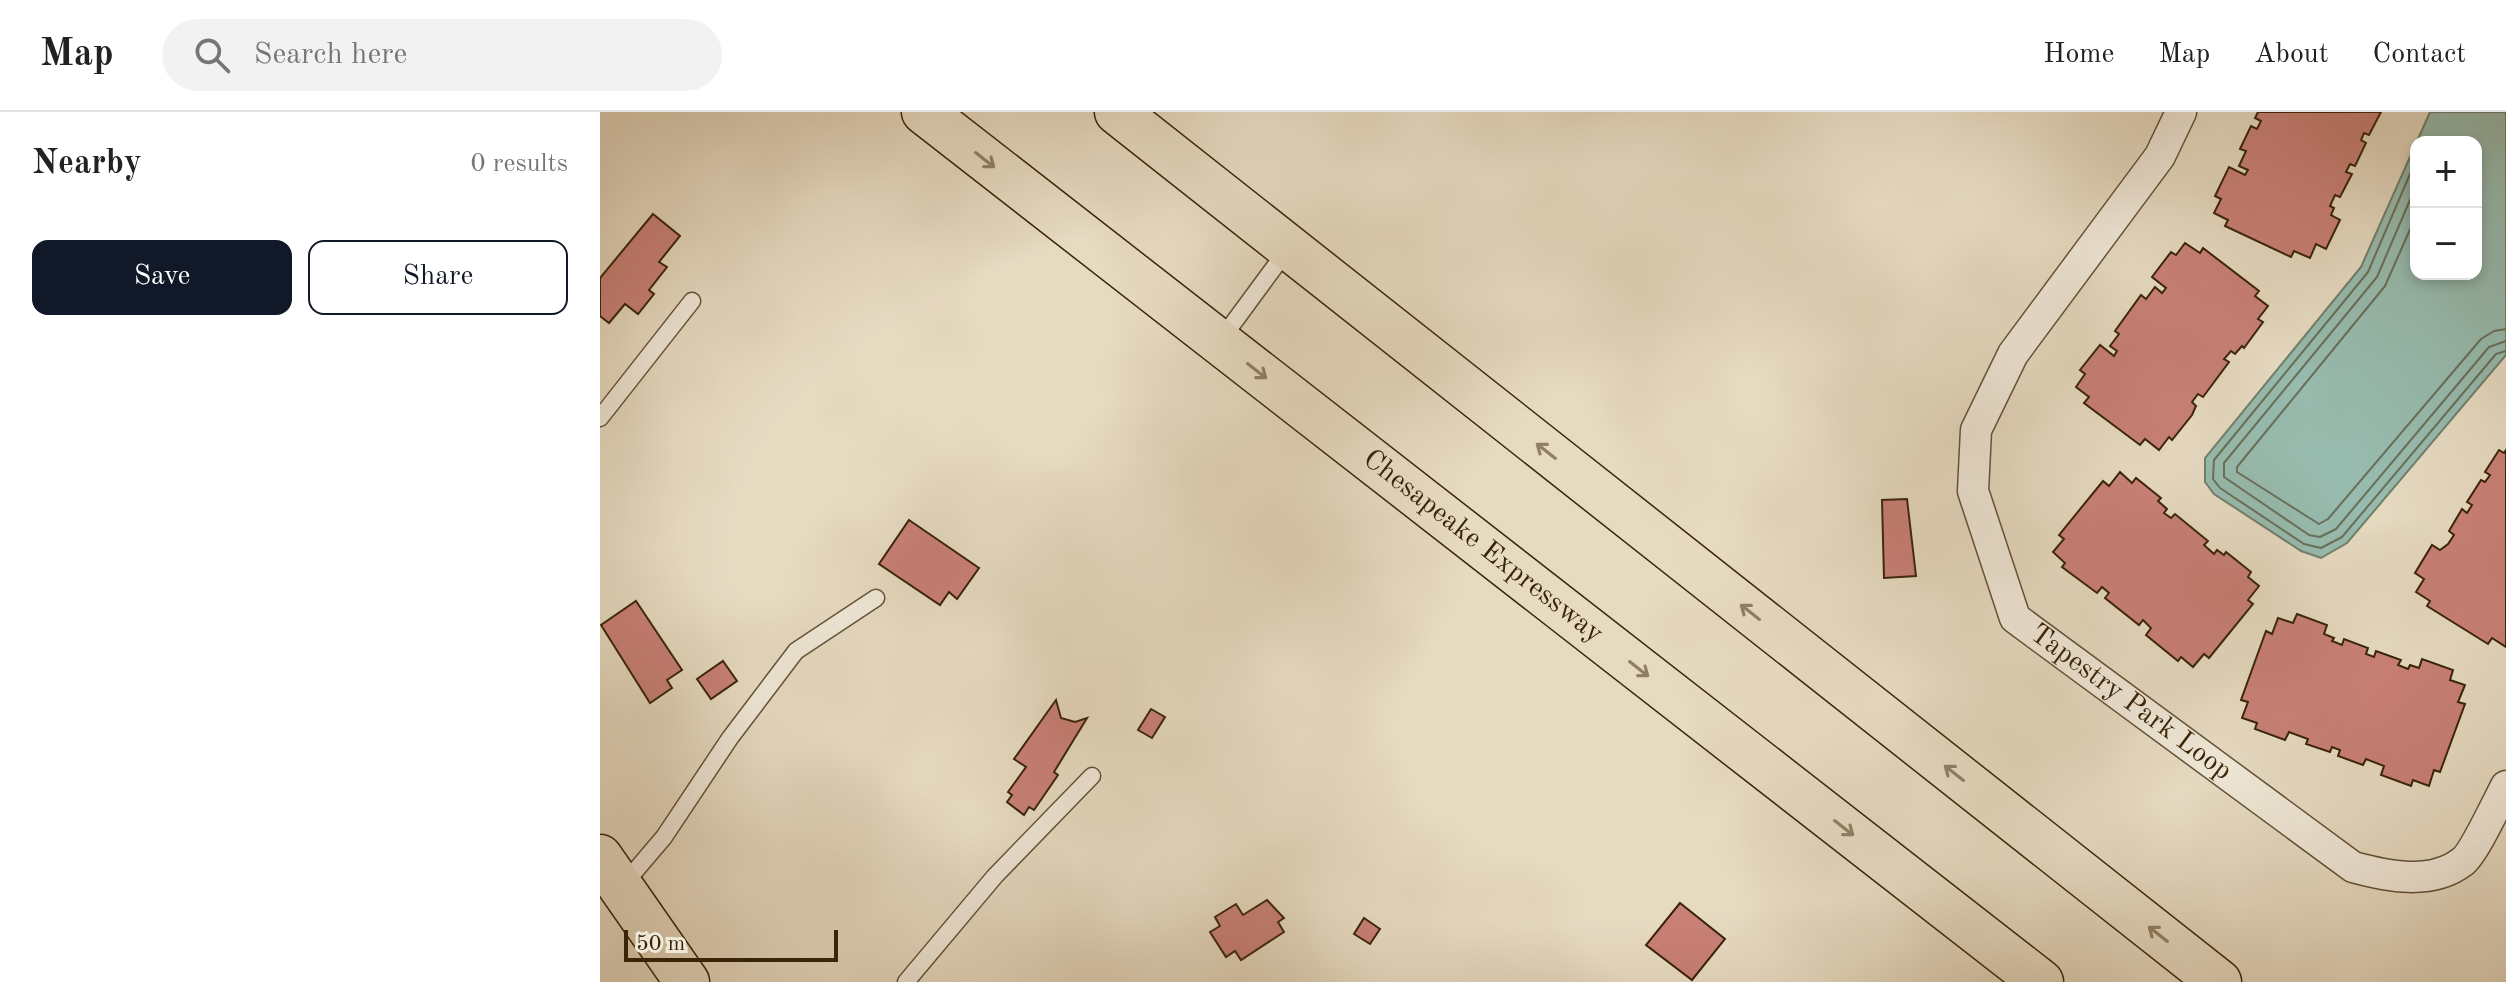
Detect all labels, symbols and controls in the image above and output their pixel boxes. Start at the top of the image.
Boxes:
search box [162,19,722,91]
icon: search [190,33,234,77]
text: Map [40,36,114,74]
text: Search here [254,40,407,70]
text: Home [2043,41,2114,69]
text: Map [2158,41,2210,69]
text: About [2254,41,2329,69]
text: Contact [2373,41,2466,69]
map controls [2410,136,2482,280]
button: + [2410,136,2482,208]
text: Nearby [32,147,142,181]
text: 0 results [470,151,568,177]
one-way arrow [974,151,996,168]
button: − [2410,208,2482,280]
button: Save [32,240,292,315]
button: Share [308,240,568,315]
one-way arrow [1246,363,1267,380]
one-way arrow [1536,442,1557,459]
street label: Chesapeake Expressway [1357,445,1608,649]
one-way arrow [1740,603,1761,620]
street label: Tapestry Park Loop [2024,620,2236,786]
one-way arrow [1628,660,1649,677]
one-way arrow [1944,764,1965,781]
one-way arrow [1833,820,1854,837]
one-way arrow [2148,925,2169,942]
scale bar [624,926,838,962]
text: 50 m [636,933,685,955]

